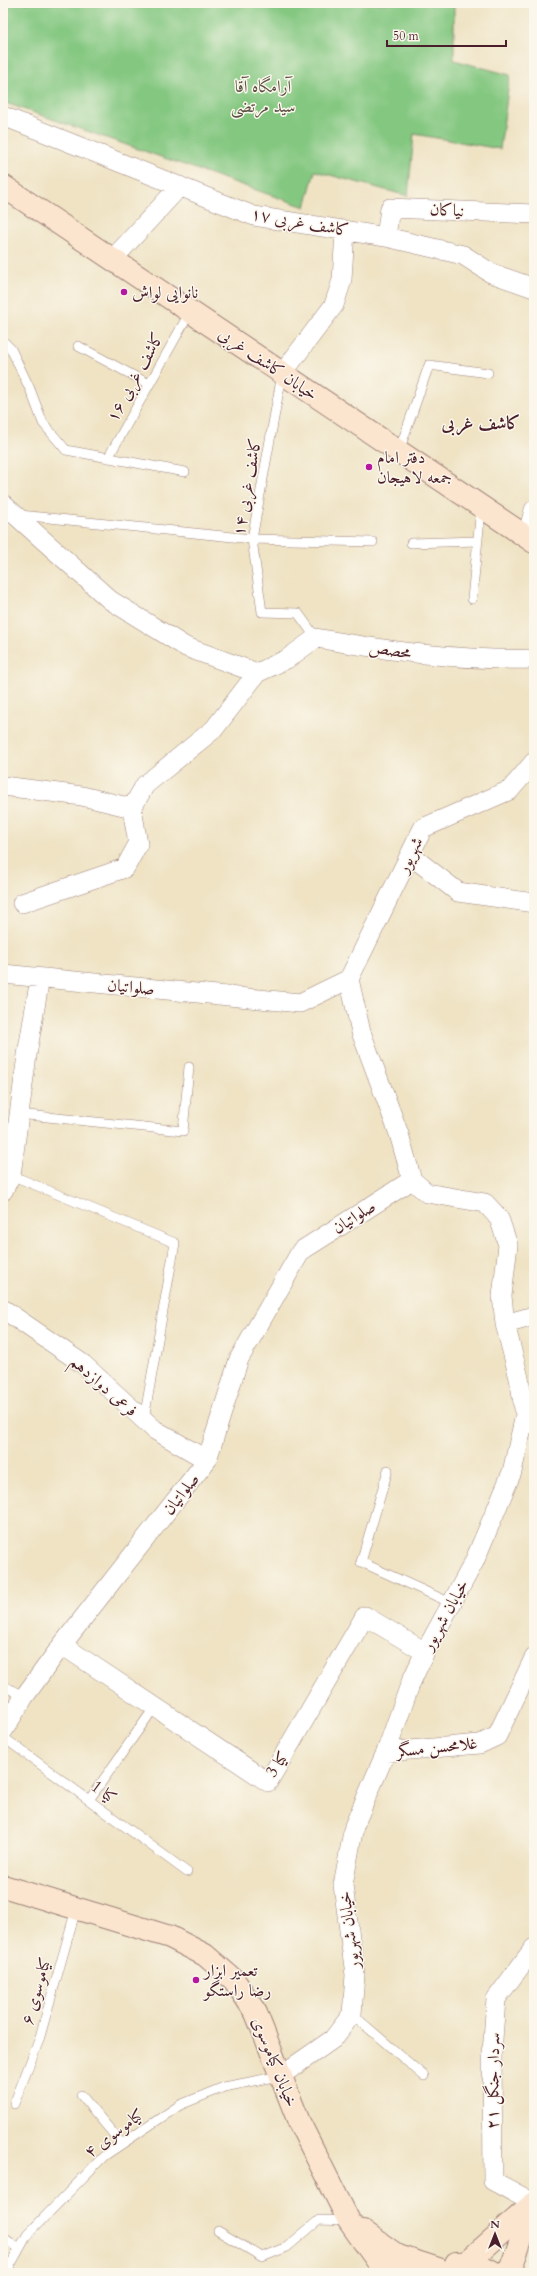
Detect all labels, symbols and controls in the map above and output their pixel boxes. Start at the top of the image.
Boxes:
scale bar [387,22,506,48]
text: 50 m [393,28,420,44]
park label: آرامگاه آقا سید مرتضی [231,75,295,119]
street label: نیاکان [429,198,465,222]
street label: کاشف غربی ۱۷ [249,202,351,243]
place label: نانوایی لواش [132,281,198,304]
marker: نانوایی لواش [119,287,129,297]
street label: خیابان کاشف غربی [213,322,322,407]
street label: کاشف غربی ۱۶ [101,328,170,426]
district label: کاشف غربی [441,411,520,436]
street label: کاشف غربی ۱۴ [227,436,268,538]
place label: دفتر امام جمعه لاهیجان [377,446,452,489]
marker: دفتر امام جمعه لاهیجان [364,462,374,472]
street label: محصص [367,636,413,664]
street label: شهریور [391,833,429,879]
street label: صلواتیان [106,973,156,1001]
street label: صلواتیان [328,1195,380,1239]
street label: فرعی دوازدهم [63,1350,143,1425]
street label: صلواتیان [157,1468,205,1520]
street label: خیابان شهریور [415,1575,474,1656]
street label: غلامحسن مسگر [394,1731,478,1763]
street label: کیا 3 [260,1746,294,1782]
street label: کیا 1 [86,1775,122,1809]
street label: خیابان شهریور [333,1890,365,1972]
street label: کیاموسوی ۶ [15,1955,57,2027]
place label: تعمیر ابزار رضا راستگو [202,1959,271,2002]
marker: تعمیر ابزار رضا راستگو [191,1975,201,1985]
street label: خیابان کیاموسوی [247,2014,303,2110]
street label: سردار جنگل ۲۱ [481,2032,505,2130]
street label: کیاموسوی ۴ [80,2103,149,2163]
north arrow [475,2214,515,2254]
text: N [490,2217,500,2232]

